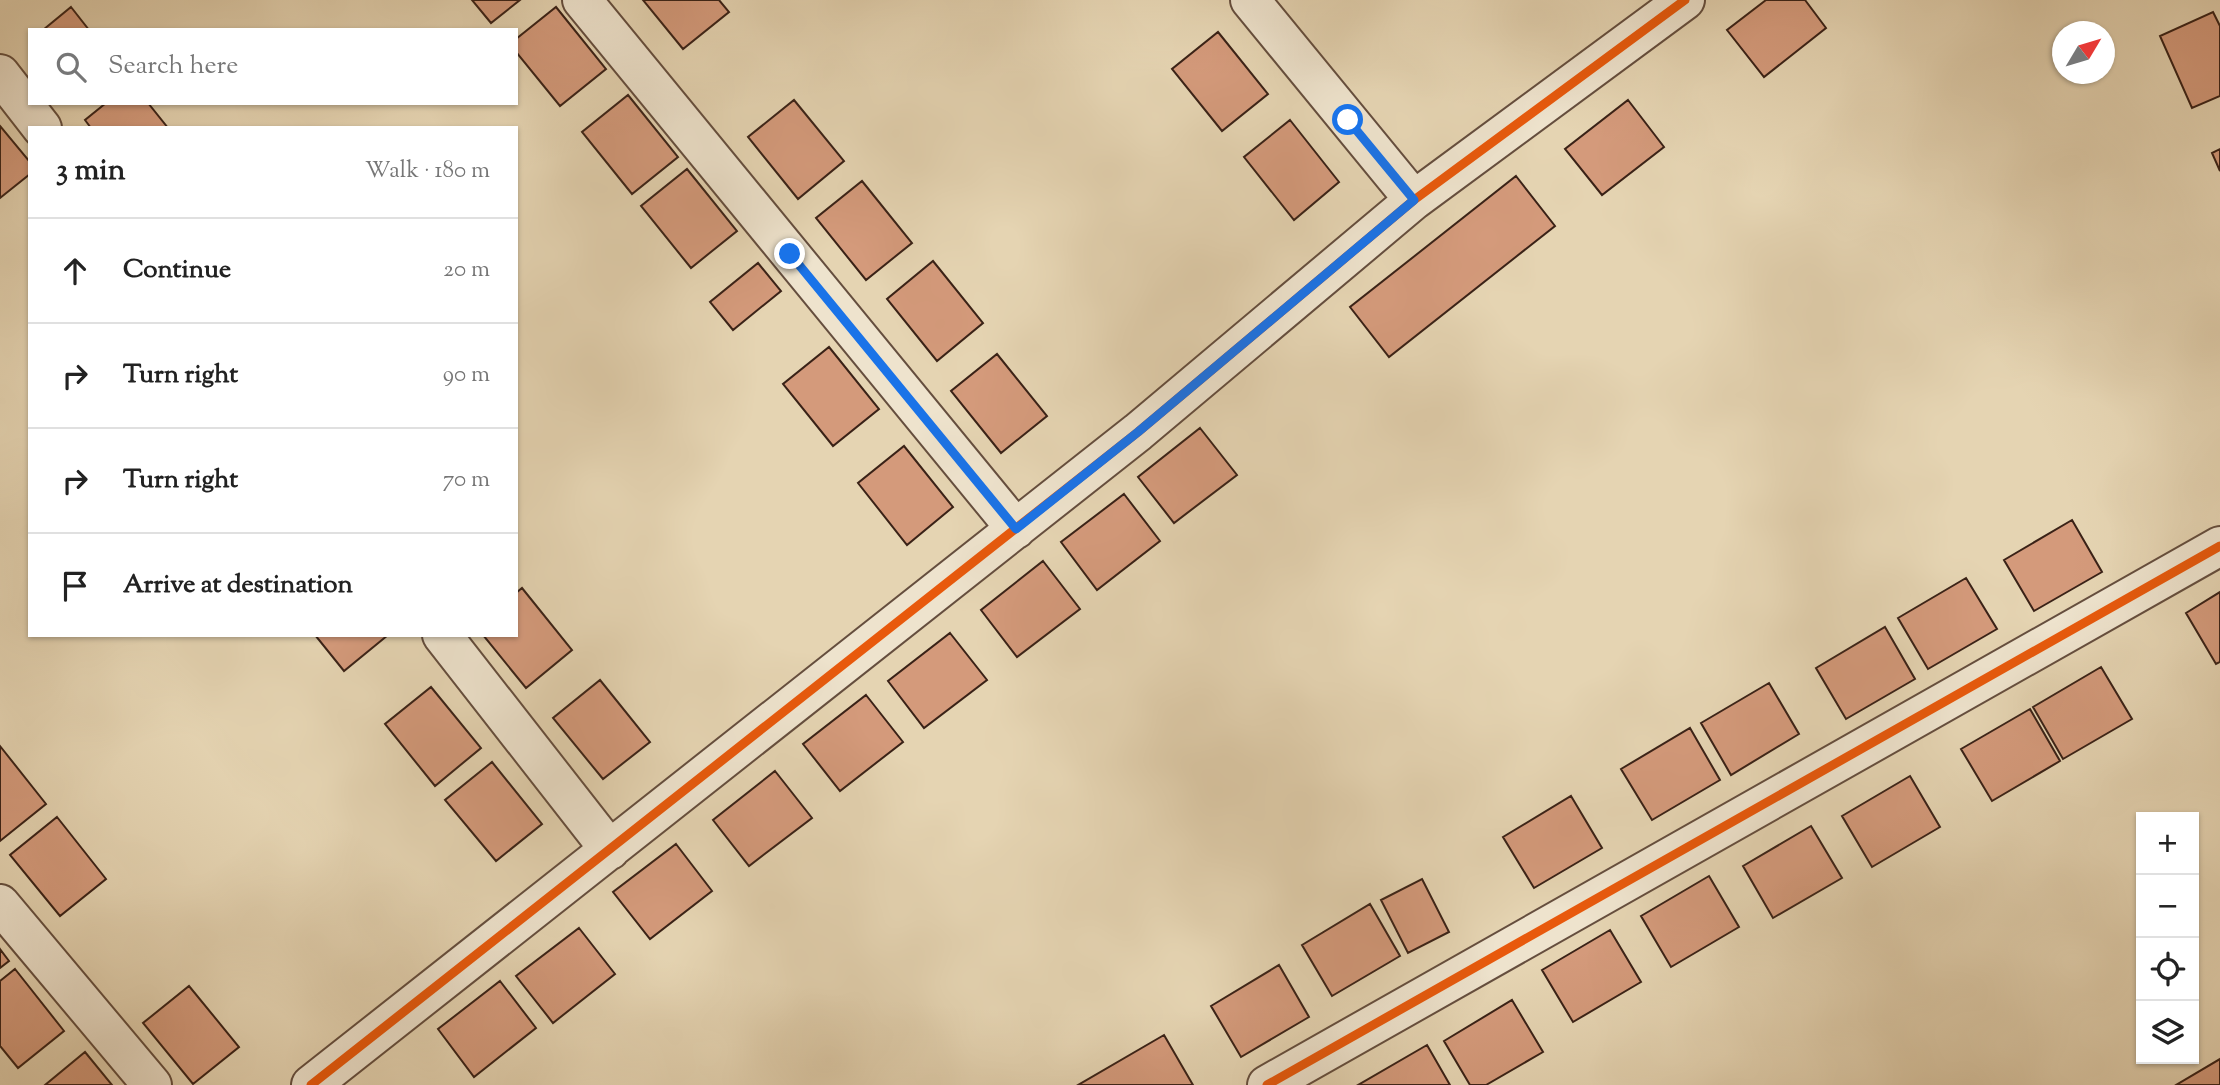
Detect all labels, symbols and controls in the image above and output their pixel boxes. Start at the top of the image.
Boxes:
north arrow [2052,21,2115,84]
search box [28,28,518,105]
icon: search [52,48,90,86]
text: Search here [108,48,238,85]
route start [1332,104,1363,135]
text: 3 min [56,150,126,193]
text: Walk · 180 m [365,155,490,188]
route end [774,238,805,269]
icon: ahead [56,252,94,290]
text: Continue [123,252,231,289]
text: 20 m [443,254,490,287]
icon: right [56,357,94,395]
text: Turn right [123,357,238,394]
text: 90 m [443,359,490,392]
icon: right [56,462,94,500]
text: Turn right [123,462,238,499]
text: 70 m [443,464,490,497]
icon: arrive [56,567,94,605]
text: Arrive at destination [123,567,353,604]
map controls [2136,812,2199,1064]
button: + [2136,812,2199,875]
button: − [2136,875,2199,938]
button: locate [2136,938,2199,1001]
button: layers [2136,1001,2199,1064]

